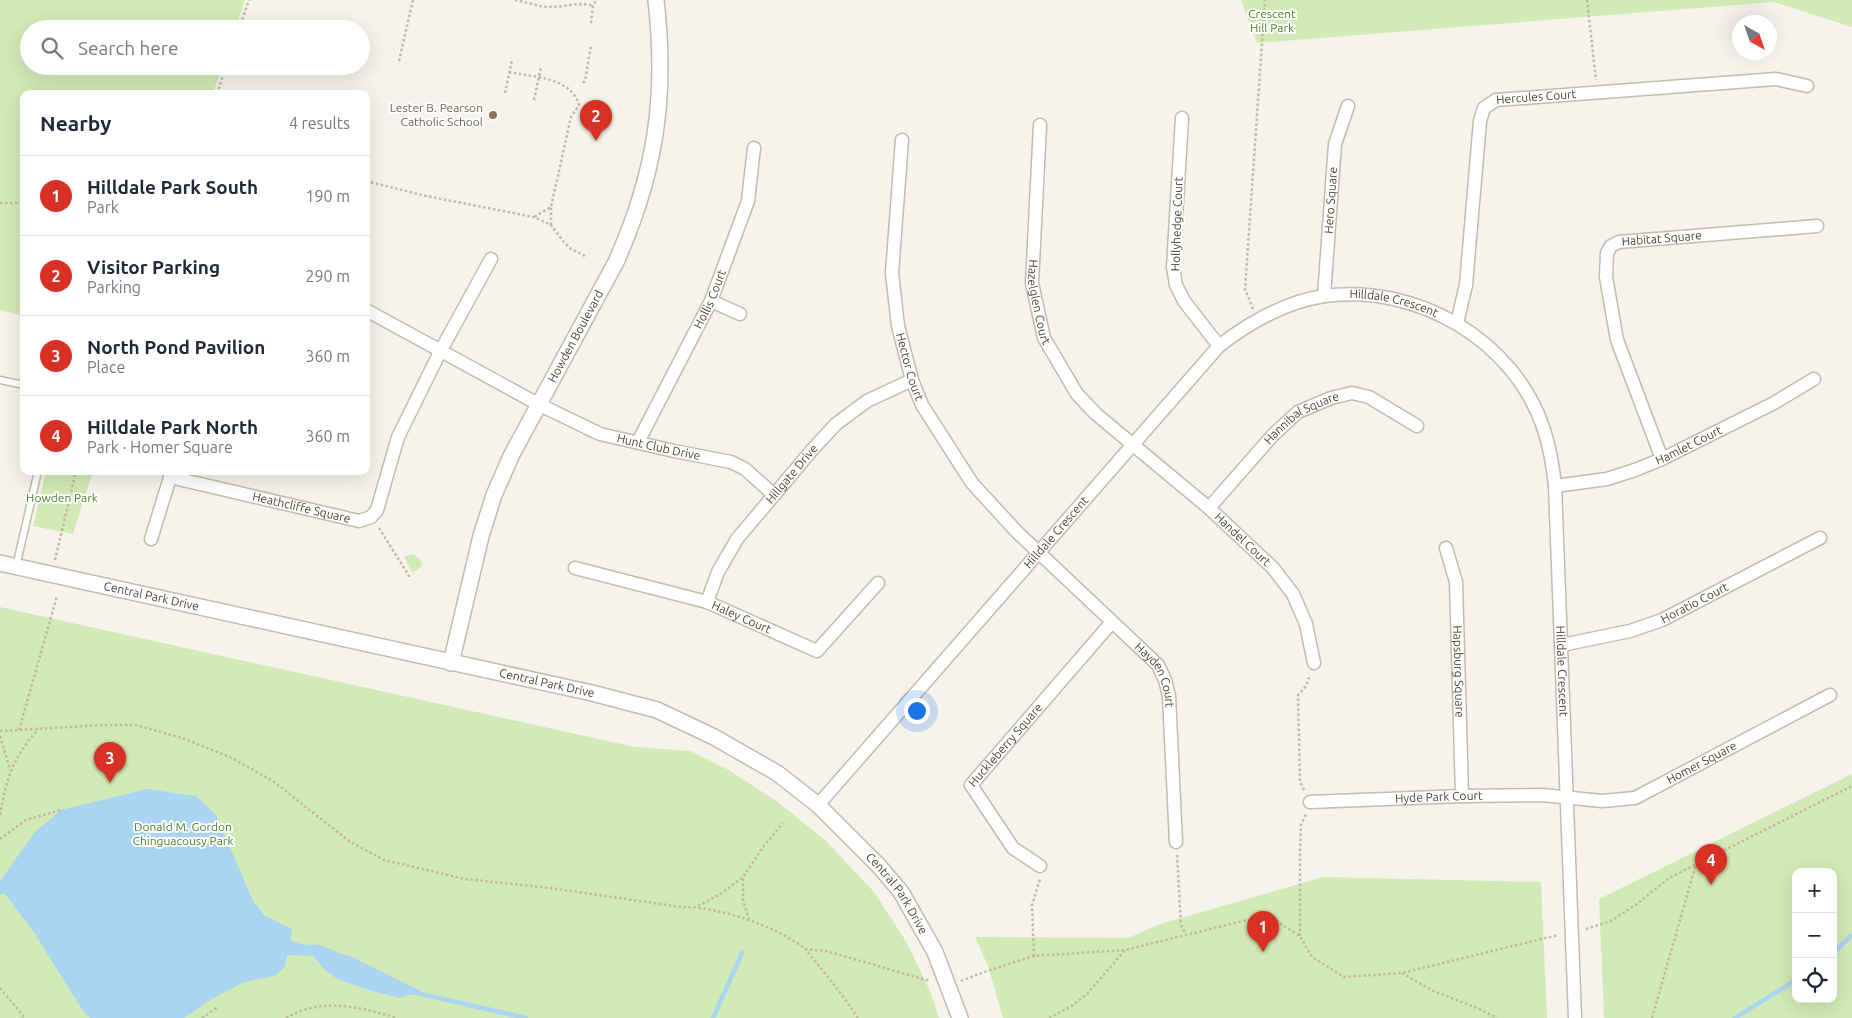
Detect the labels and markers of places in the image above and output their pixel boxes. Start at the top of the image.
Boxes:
pin: 2 [580,100,612,141]
place label: Lester B. Pearson Catholic School [390,101,483,128]
marker: Lester B. Pearson Catholic School [487,109,499,121]
pin: 3 [94,742,126,783]
pin: 4 [1695,844,1727,885]
pin: 1 [1247,911,1279,952]

